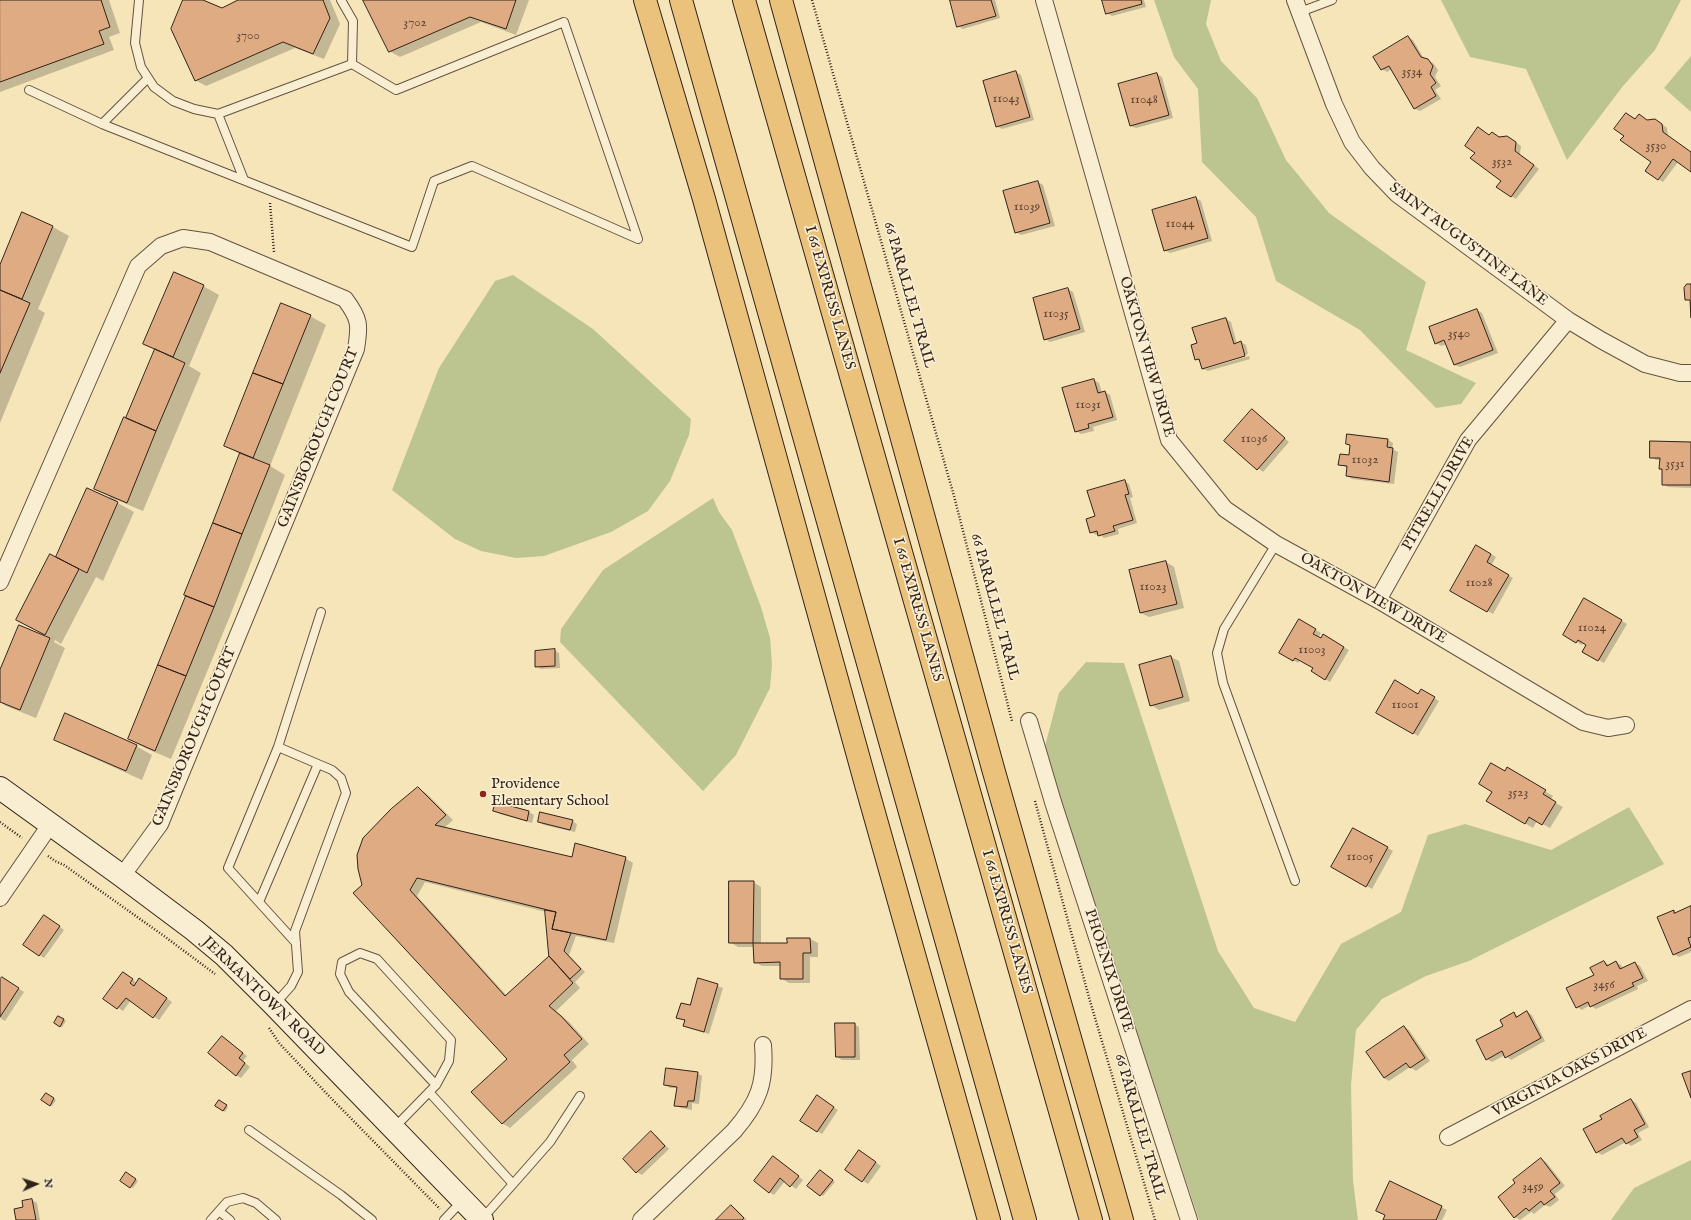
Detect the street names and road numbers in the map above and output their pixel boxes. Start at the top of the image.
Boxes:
street label: SAINT AUGUSTINE LANE [1385,179,1551,311]
street label: 66 PARALLEL TRAIL [879,220,937,370]
street label: I 66 EXPRESS LANES [800,224,858,372]
street label: OAKTON VIEW DRIVE [1114,275,1178,439]
street label: GAINSBOROUGH COURT [275,345,363,531]
street label: PITRELLI DRIVE [1399,434,1479,554]
street label: 66 PARALLEL TRAIL [966,532,1022,682]
street label: I 66 EXPRESS LANES [888,536,946,684]
street label: OAKTON VIEW DRIVE [1296,550,1450,648]
street label: GAINSBOROUGH COURT [149,645,241,829]
street label: I 66 EXPRESS LANES [977,848,1035,996]
street label: PHOENIX DRIVE [1080,907,1136,1035]
street label: JERMANTOWN ROAD [198,933,328,1061]
street label: VIRGINIA OAKS DRIVE [1490,1025,1650,1121]
street label: 66 PARALLEL TRAIL [1110,1052,1168,1202]

